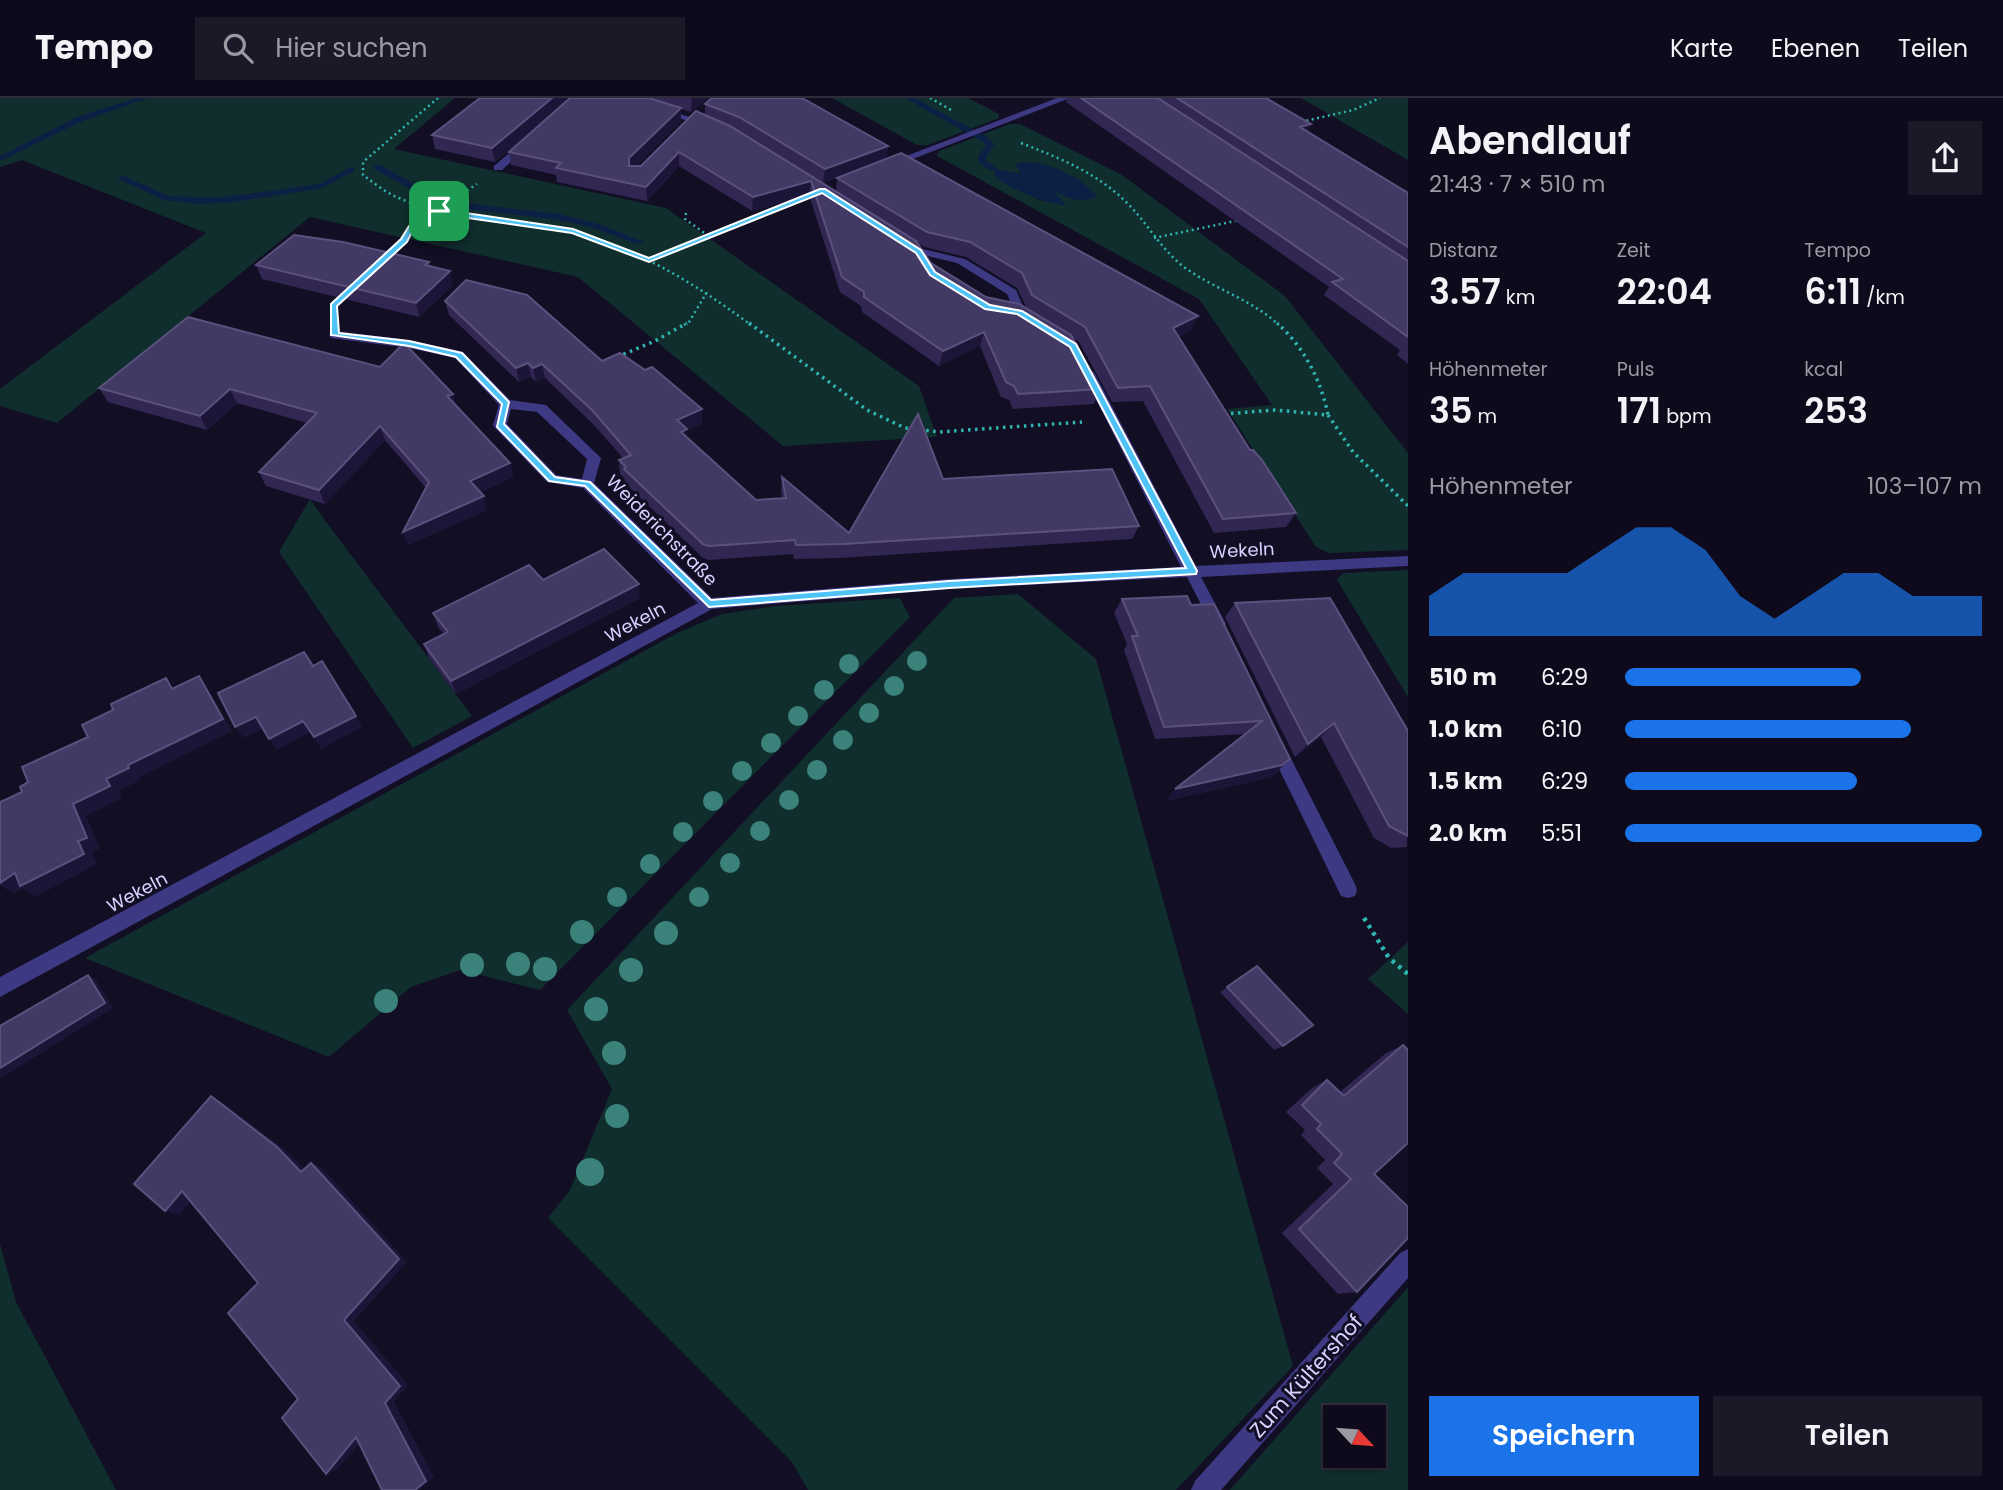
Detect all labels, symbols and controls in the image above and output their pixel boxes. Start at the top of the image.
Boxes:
search box [195,17,685,80]
text: Tempo [35,24,153,71]
icon: search [219,29,257,67]
text: Hier suchen [275,30,428,66]
text: Karte [1670,32,1733,65]
text: Ebenen [1771,32,1860,65]
text: Teilen [1898,32,1968,65]
text: Abendlauf [1429,114,1631,167]
button: share [1908,121,1982,195]
text: 21:43 · 7 × 510 m [1429,168,1605,200]
pin [409,181,469,241]
icon: arrive [420,192,458,230]
text: Distanz [1429,237,1498,264]
text: Zeit [1617,237,1650,264]
text: Tempo [1804,237,1871,264]
text: 3.57 [1429,267,1501,316]
text: 22:04 [1617,267,1712,316]
text: 6:11 [1804,267,1861,316]
text: km [1501,284,1535,311]
text: /km [1861,284,1905,311]
text: Höhenmeter [1429,356,1548,383]
text: Puls [1617,356,1654,383]
text: kcal [1804,356,1843,383]
text: 35 [1429,386,1473,435]
text: 171 [1617,386,1661,435]
text: 253 [1804,386,1868,435]
text: m [1473,403,1497,430]
text: bpm [1661,403,1712,430]
street label: Weiderichstraße [601,469,723,591]
text: Höhenmeter [1429,470,1573,502]
text: 103–107 m [1867,470,1982,502]
street label: Wekeln [1209,536,1275,564]
street label: Wekeln [600,596,670,648]
text: 510 m [1429,661,1497,693]
text: 6:29 [1541,661,1588,693]
text: 1.0 km [1429,713,1503,745]
text: 6:10 [1541,713,1582,745]
text: 1.5 km [1429,765,1503,797]
text: 6:29 [1541,765,1588,797]
text: 2.0 km [1429,817,1507,849]
text: 5:51 [1541,817,1582,849]
street label: Wekeln [102,866,172,918]
street label: Zum Kültershof [1243,1308,1369,1444]
button: Speichern [1429,1396,1699,1476]
button: Teilen [1713,1396,1982,1476]
north arrow [1323,1405,1386,1468]
map controls [1323,1405,1386,1468]

